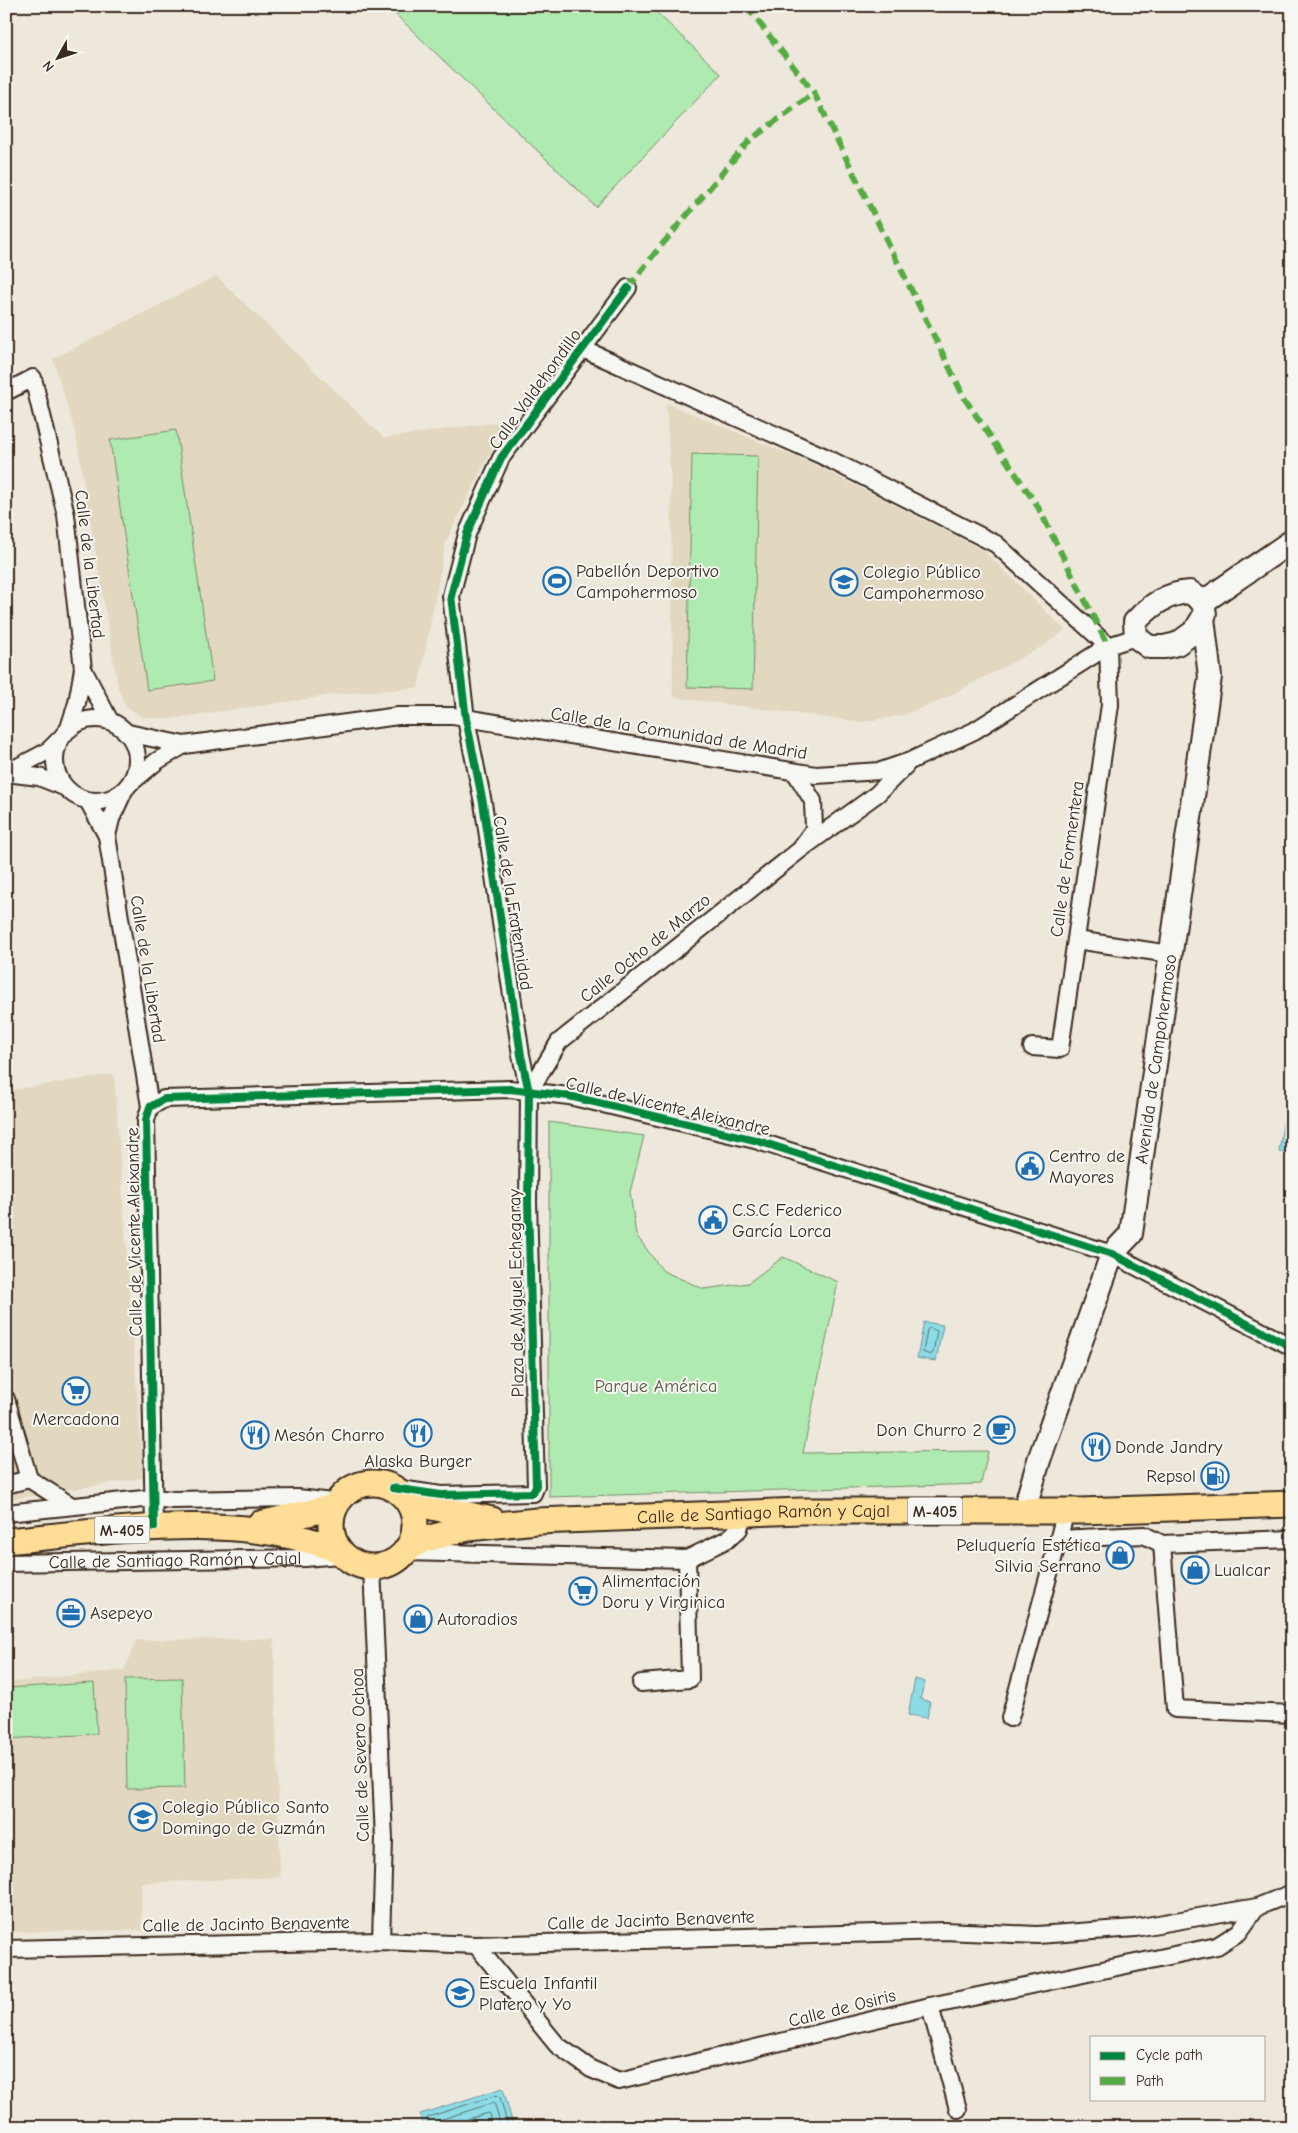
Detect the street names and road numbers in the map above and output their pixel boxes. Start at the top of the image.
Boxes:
street label: Calle Valdehondillo [485,325,586,454]
street label: Calle de la Libertad [70,489,109,639]
street label: Calle de la Comunidad de Madrid [549,703,809,764]
street label: Calle de Formentera [1046,780,1089,938]
street label: Calle de la Fraternidad [488,814,537,992]
street label: Calle Ocho de Marzo [576,889,715,1007]
street label: Calle de la Libertad [125,894,170,1045]
street label: Avenida de Campohermoso [1131,953,1182,1165]
street label: Calle de Vicente Aleixandre [564,1073,772,1140]
street label: Calle de Vicente Aleixandre [122,1127,147,1337]
street label: Plaza de Miguel Echegaray [504,1188,529,1397]
road number: M-405 [908,1498,962,1524]
street label: Calle de Santiago Ramón y Cajal [637,1501,890,1528]
road number: M-405 [94,1516,150,1544]
street label: Calle de Santiago Ramón y Cajal [48,1548,302,1573]
street label: Calle de Severo Ochoa [347,1668,374,1842]
street label: Calle de Jacinto Benavente [547,1906,755,1935]
street label: Calle de Jacinto Benavente [142,1912,350,1937]
street label: Calle de Osiris [786,1985,898,2032]

